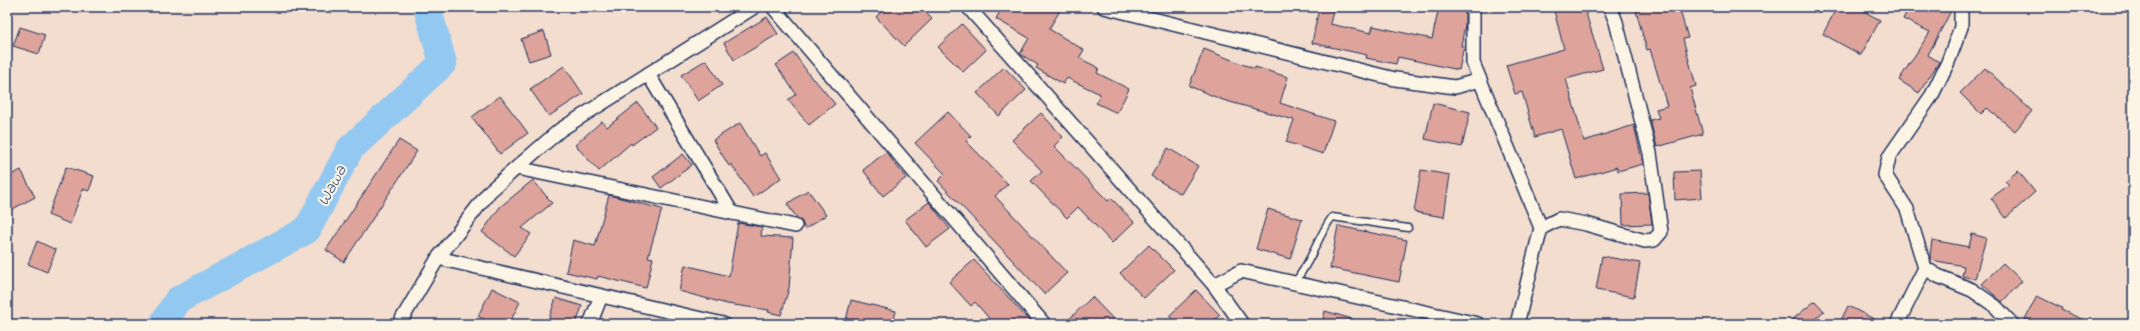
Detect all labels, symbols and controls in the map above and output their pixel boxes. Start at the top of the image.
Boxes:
water label: Wawa [311,160,354,210]

